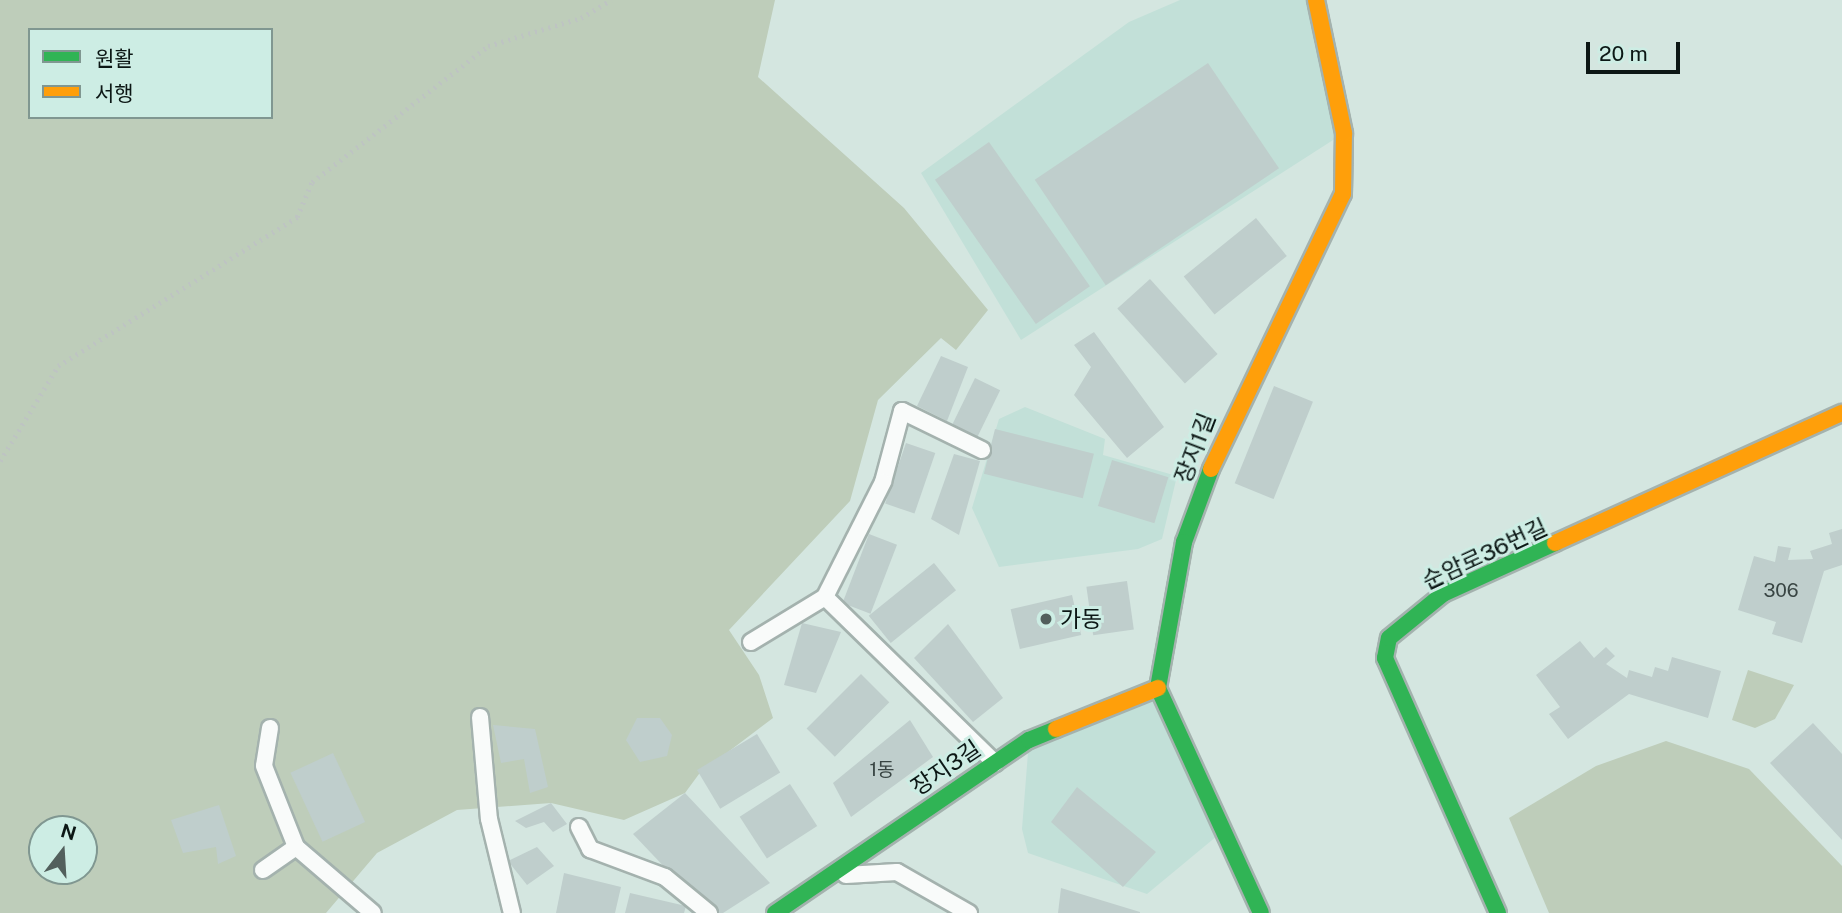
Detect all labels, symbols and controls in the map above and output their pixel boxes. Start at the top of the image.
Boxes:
legend [28,28,273,119]
scale bar [1590,28,1685,72]
text: 20 m [1599,41,1648,66]
text: 원활 [95,46,134,71]
text: 서행 [95,81,134,106]
street label: 장지1길 [1169,409,1221,487]
street label: 순암로36번길 [1418,513,1552,595]
house number: 306 [1763,580,1799,602]
place label: 가동 [1060,605,1102,633]
marker: 가동 [1038,611,1054,627]
street label: 장지3길 [906,735,986,801]
house number: 1동 [869,759,895,781]
north arrow [28,815,98,885]
text: N [58,819,79,845]

